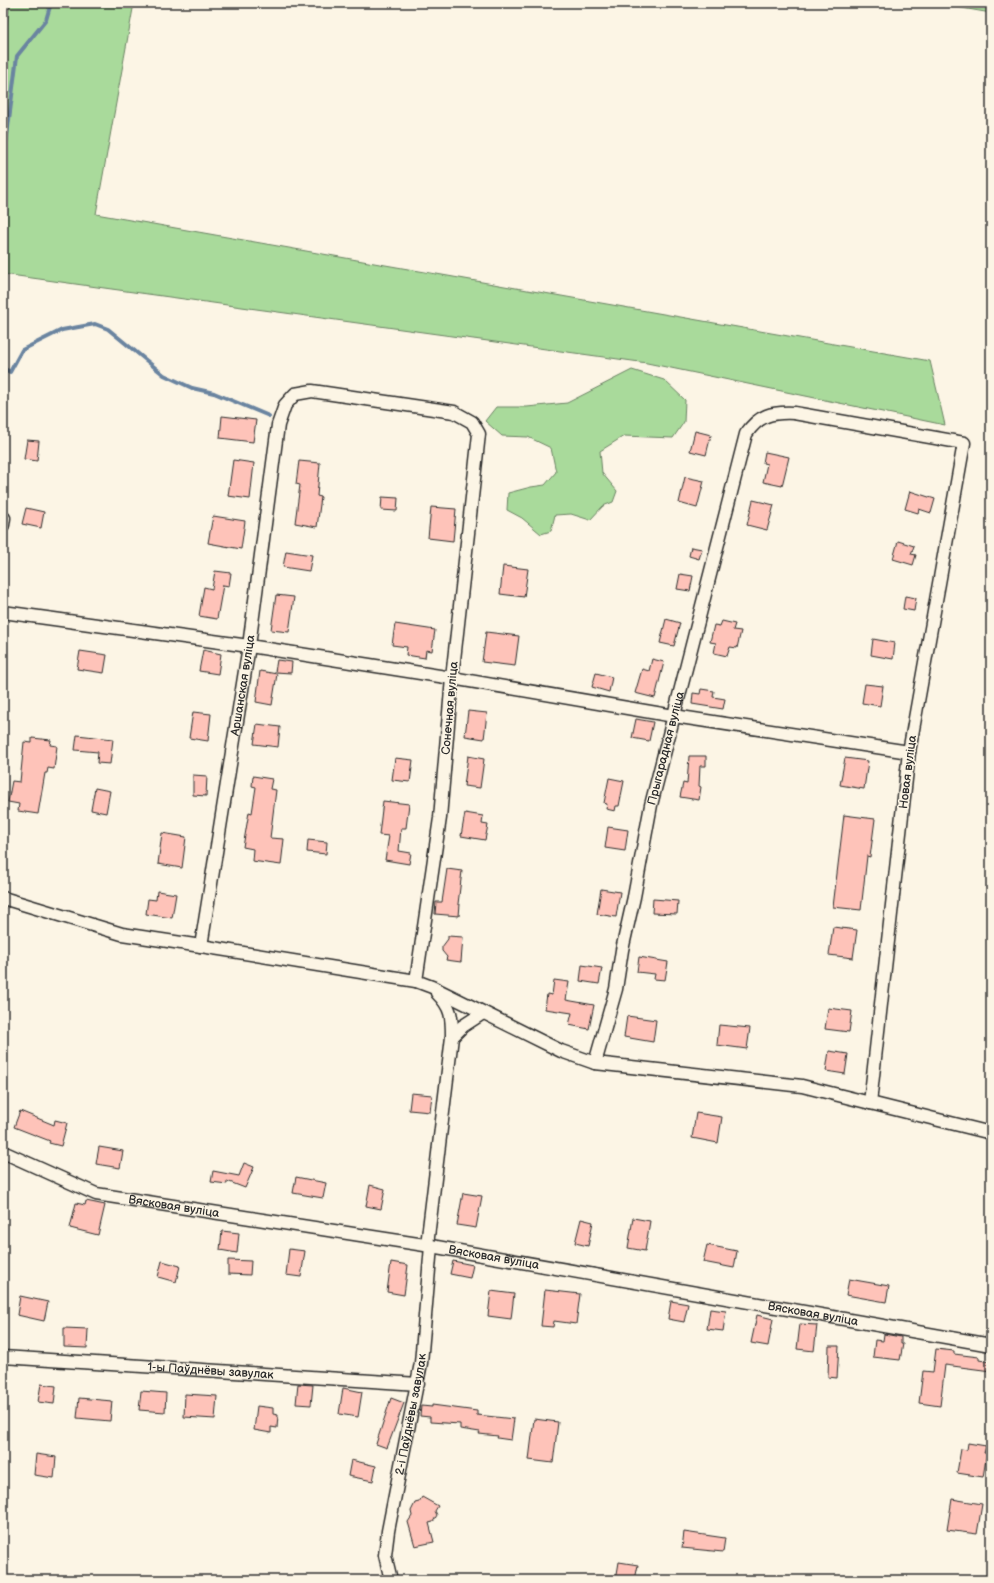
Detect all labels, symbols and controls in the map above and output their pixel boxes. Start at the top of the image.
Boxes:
street label: Аршанская вуліца [227,634,258,738]
street label: Сонечная вуліца [438,661,462,755]
street label: Прыгарадная вуліца [644,690,687,806]
street label: Новая вуліца [896,734,920,810]
street label: Вясковая вуліца [128,1192,220,1221]
street label: Вясковая вуліца [447,1242,540,1273]
street label: Вясковая вуліца [767,1298,859,1329]
street label: 2-і Паўднёвы завулак [392,1352,429,1476]
street label: 1-ы Паўднёвы завулак [147,1359,275,1382]

